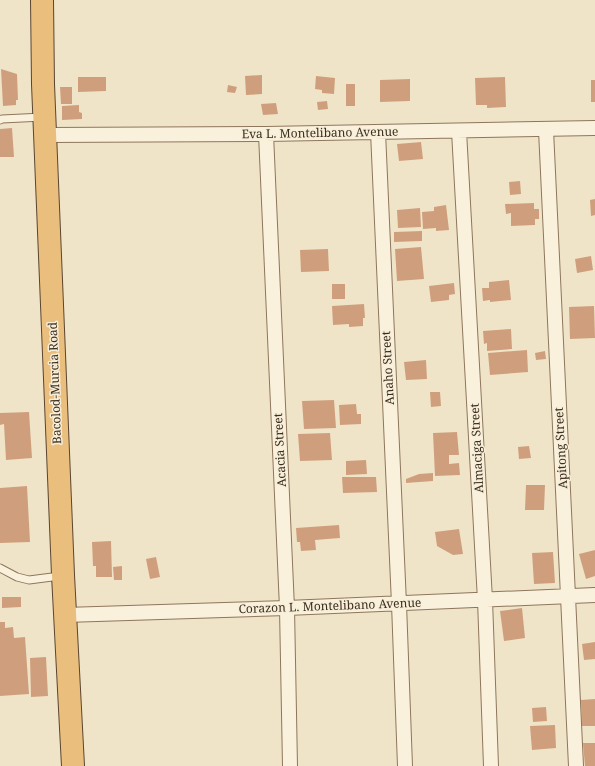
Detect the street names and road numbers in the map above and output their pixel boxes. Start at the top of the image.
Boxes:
street label: Eva L. Montelibano Avenue [241,123,399,142]
street label: Bacolod-Murcia Road [44,321,65,444]
street label: Anaho Street [377,331,398,405]
street label: Almaciga Street [466,403,487,493]
street label: Apitong Street [550,407,571,489]
street label: Acacia Street [269,413,290,487]
street label: Corazon L. Montelibano Avenue [238,594,422,617]

